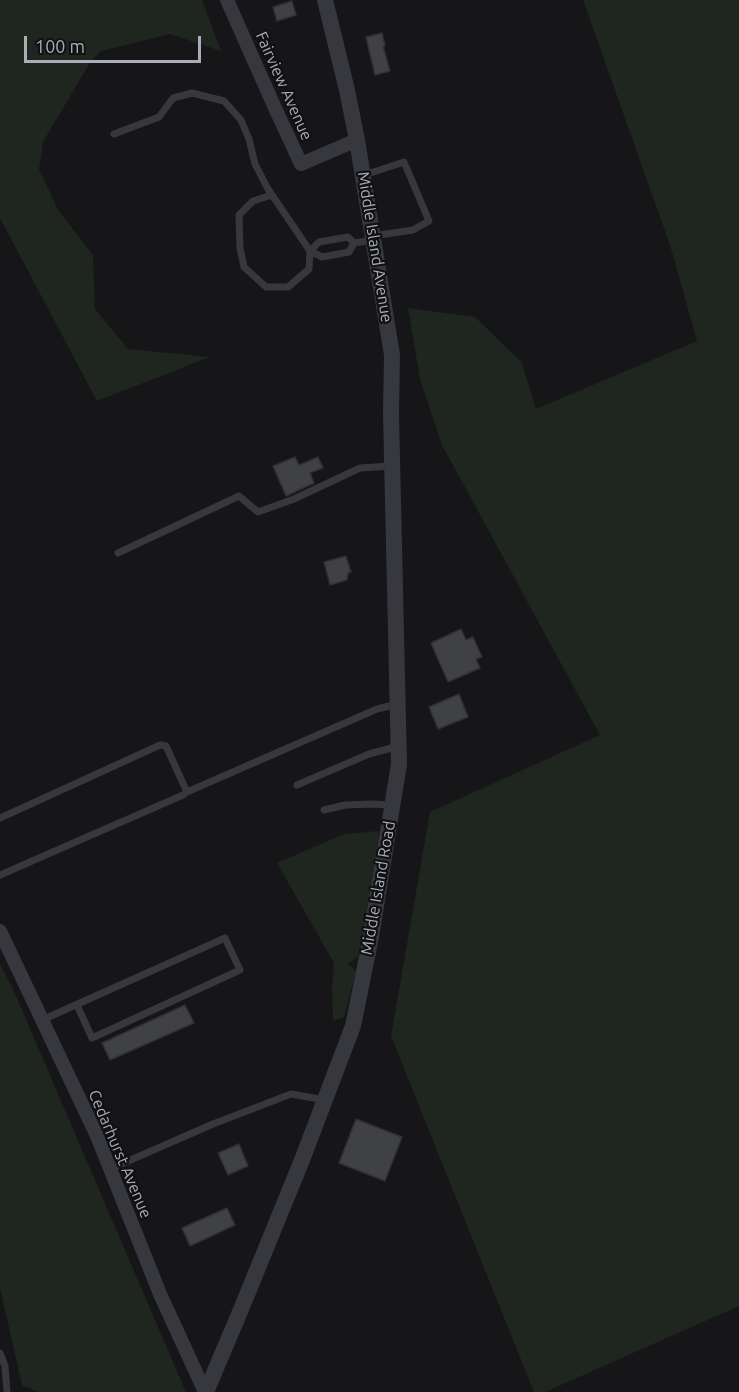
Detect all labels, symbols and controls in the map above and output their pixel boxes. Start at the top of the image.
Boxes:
scale bar [27,24,204,62]
street label: Fairview Avenue [251,29,317,143]
text: 100 m [35,36,85,56]
street label: Middle Island Avenue [354,170,396,324]
street label: Middle Island Road [357,820,399,956]
street label: Cedarhurst Avenue [84,1087,156,1221]

